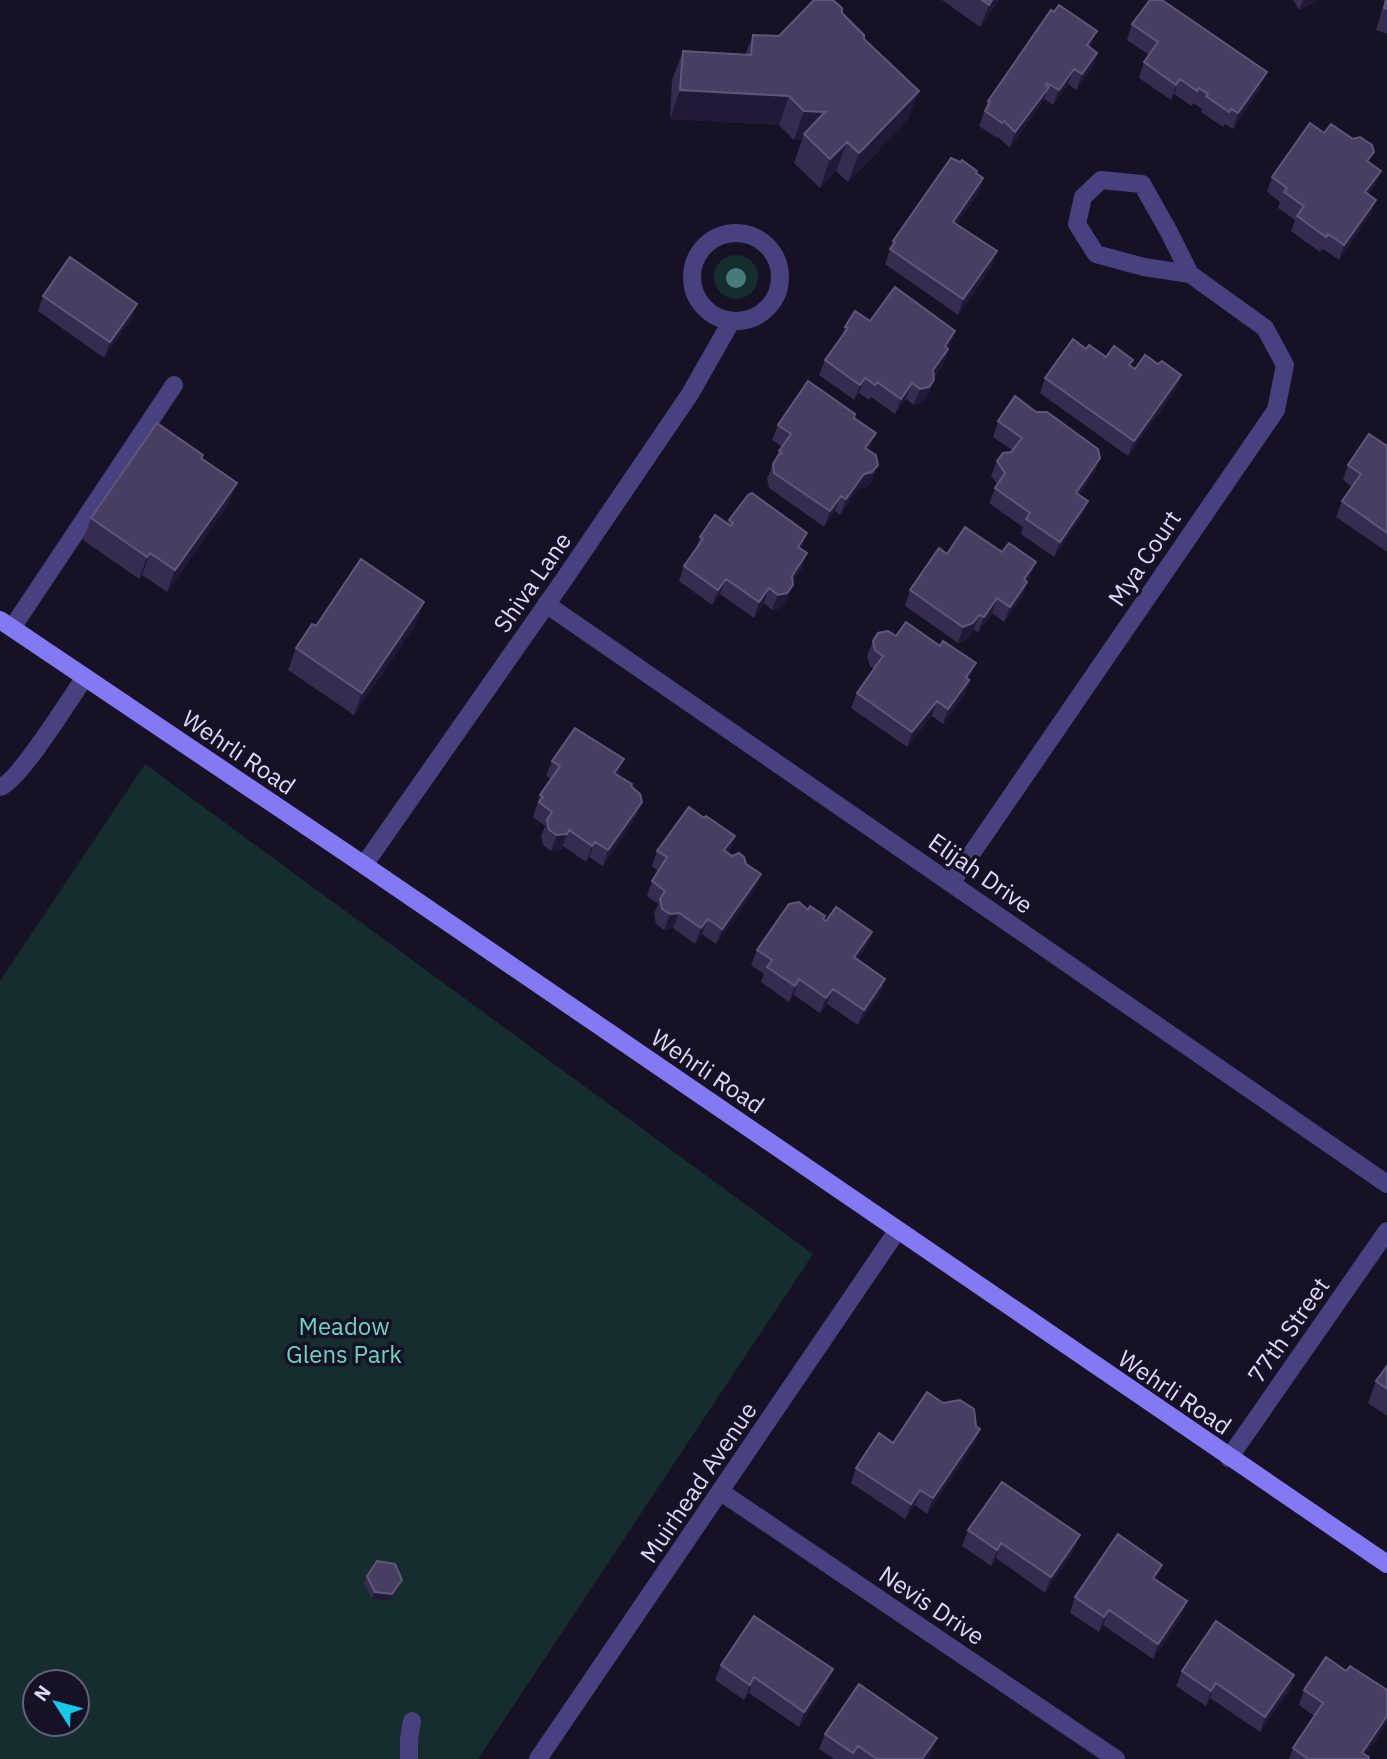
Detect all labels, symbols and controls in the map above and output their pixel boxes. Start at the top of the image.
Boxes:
street label: Mya Court [1100,504,1188,612]
street label: Shiva Lane [486,526,578,638]
street label: Wehrli Road [176,702,302,802]
street label: Elijah Drive [923,825,1039,921]
street label: Wehrli Road [645,1021,771,1121]
street label: 77th Street [1240,1271,1336,1389]
park label: Meadow Glens Park [286,1310,402,1370]
street label: Wehrli Road [1112,1342,1238,1442]
street label: Muirhead Avenue [632,1395,764,1569]
street label: Nevis Drive [873,1558,991,1652]
north arrow [21,1668,91,1738]
text: N [28,1680,56,1706]

